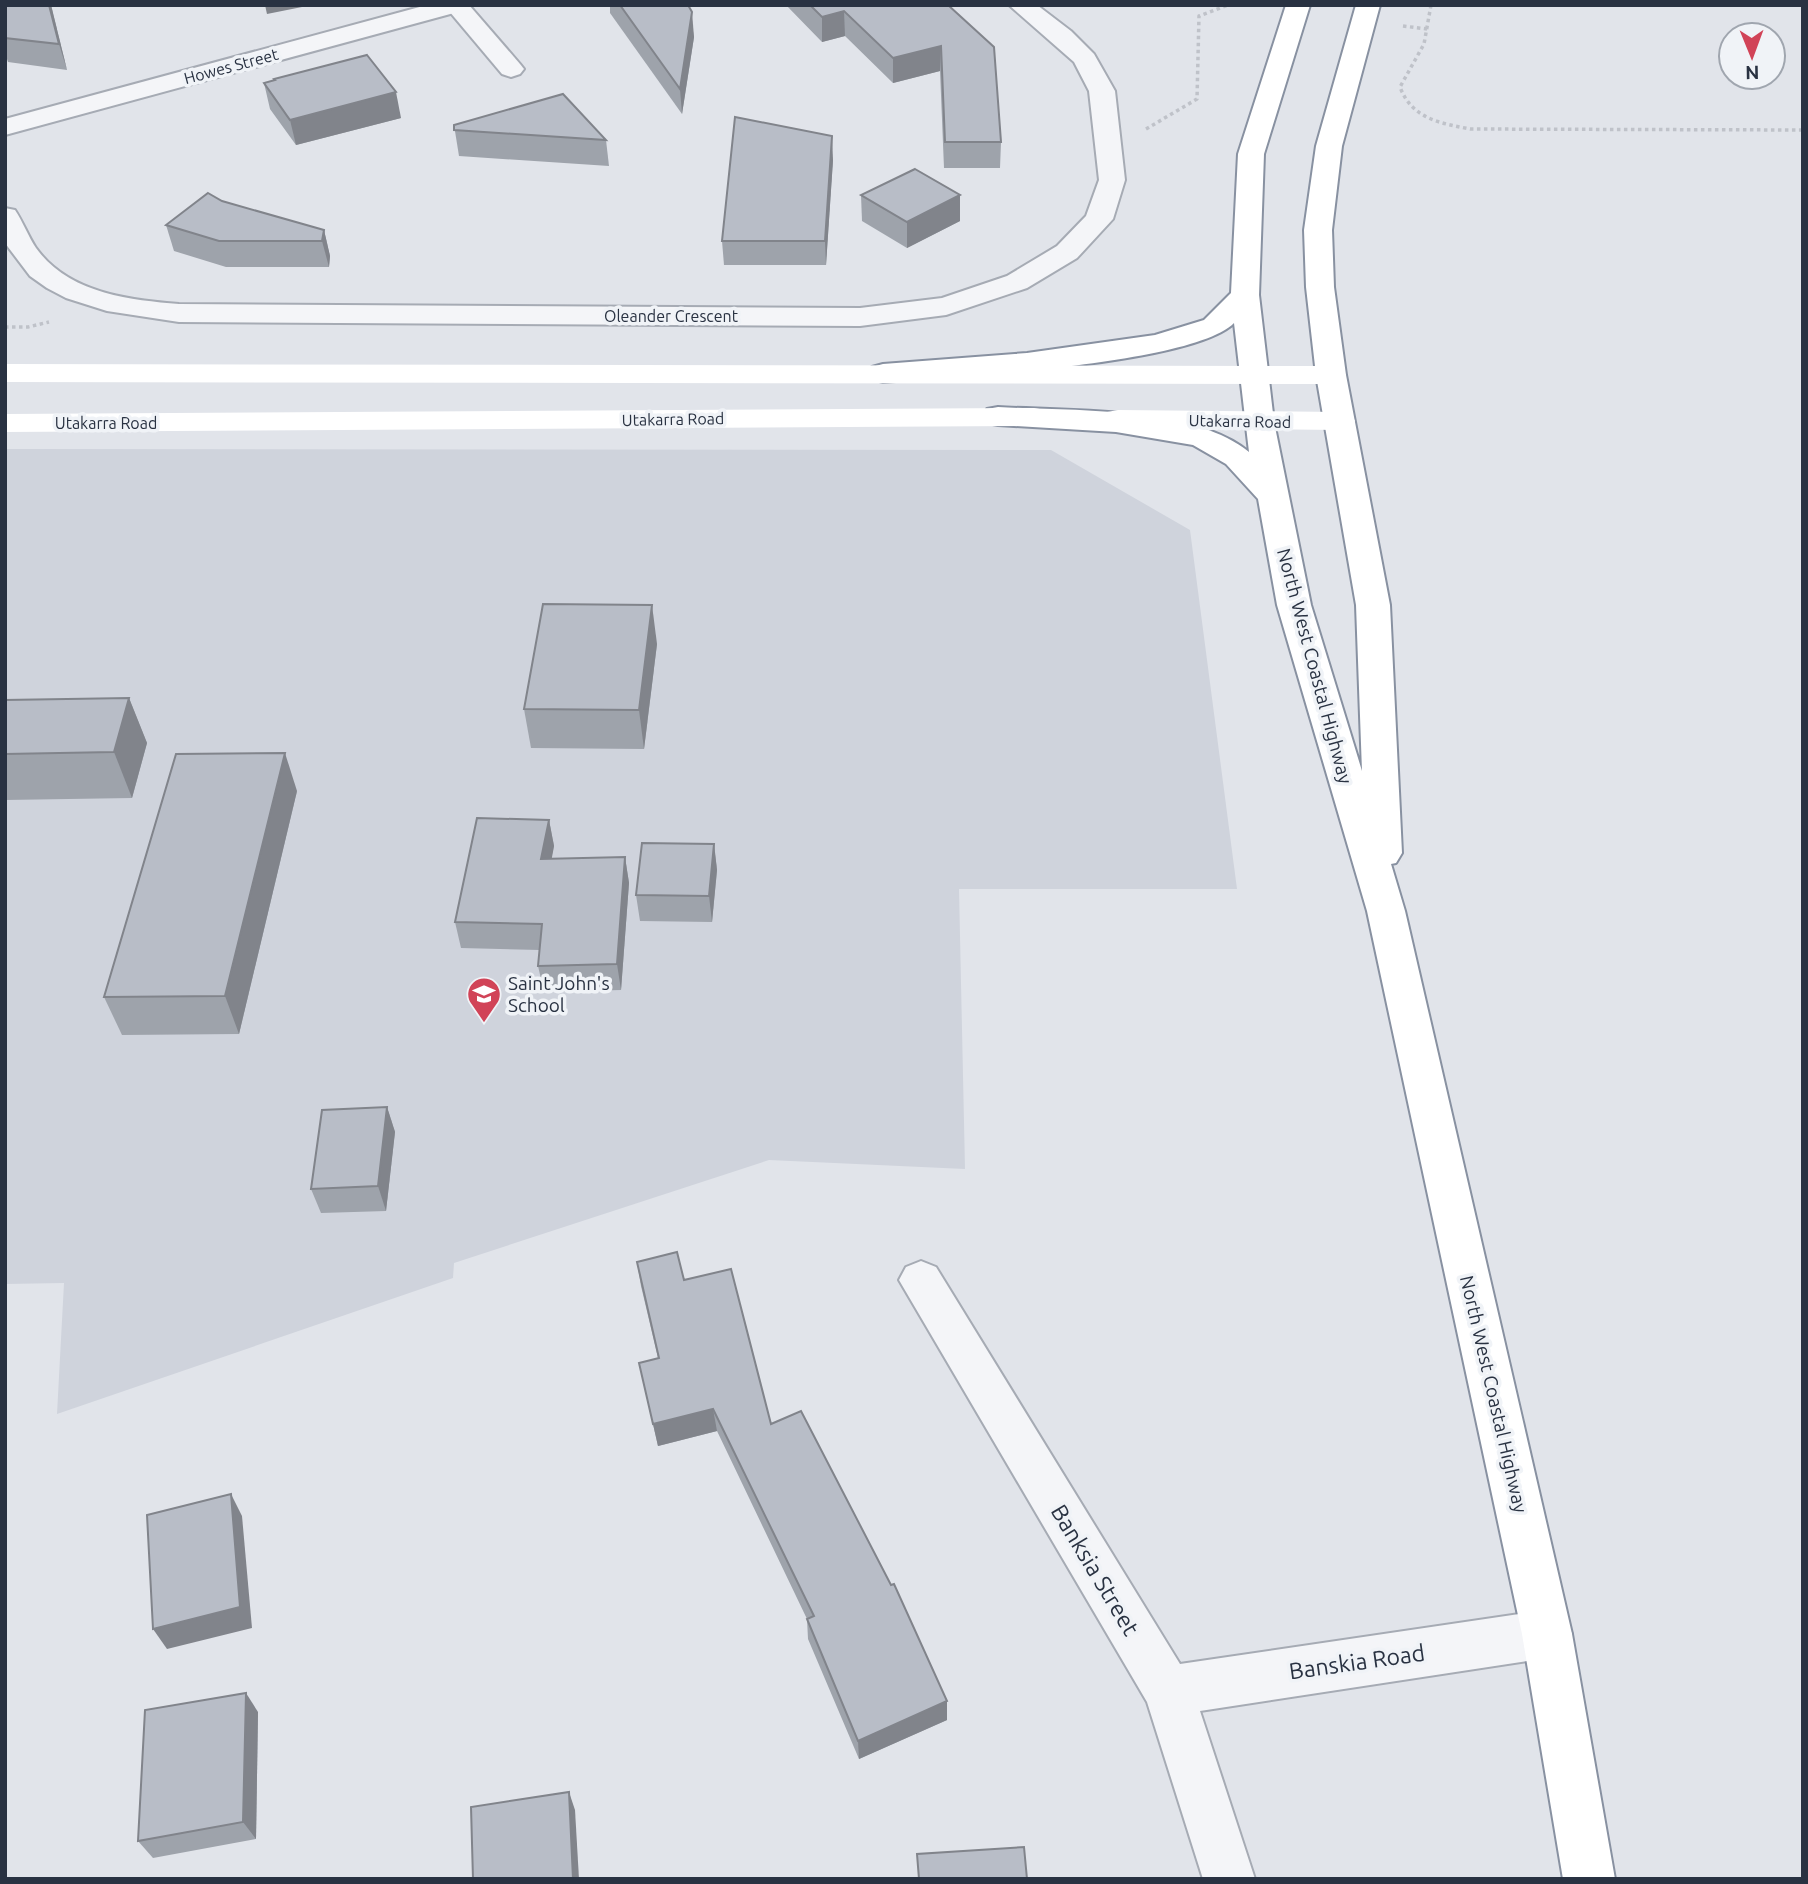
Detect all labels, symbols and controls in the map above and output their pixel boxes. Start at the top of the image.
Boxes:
north arrow [1717,21,1787,91]
street label: Howes Street [182,45,281,87]
text: N [1745,62,1760,84]
street label: Oleander Crescent [604,307,739,325]
street label: Utakarra Road [622,409,724,429]
street label: Utakarra Road [1189,411,1291,431]
street label: Utakarra Road [55,414,157,432]
street label: North West Coastal Highway [1273,546,1357,786]
place label: Saint John's School [508,972,610,1016]
school or university icon: Saint John's School [465,975,503,1024]
street label: North West Coastal Highway [1456,1273,1532,1515]
street label: Banksia Street [1047,1500,1144,1640]
street label: Banskia Road [1287,1640,1426,1683]

